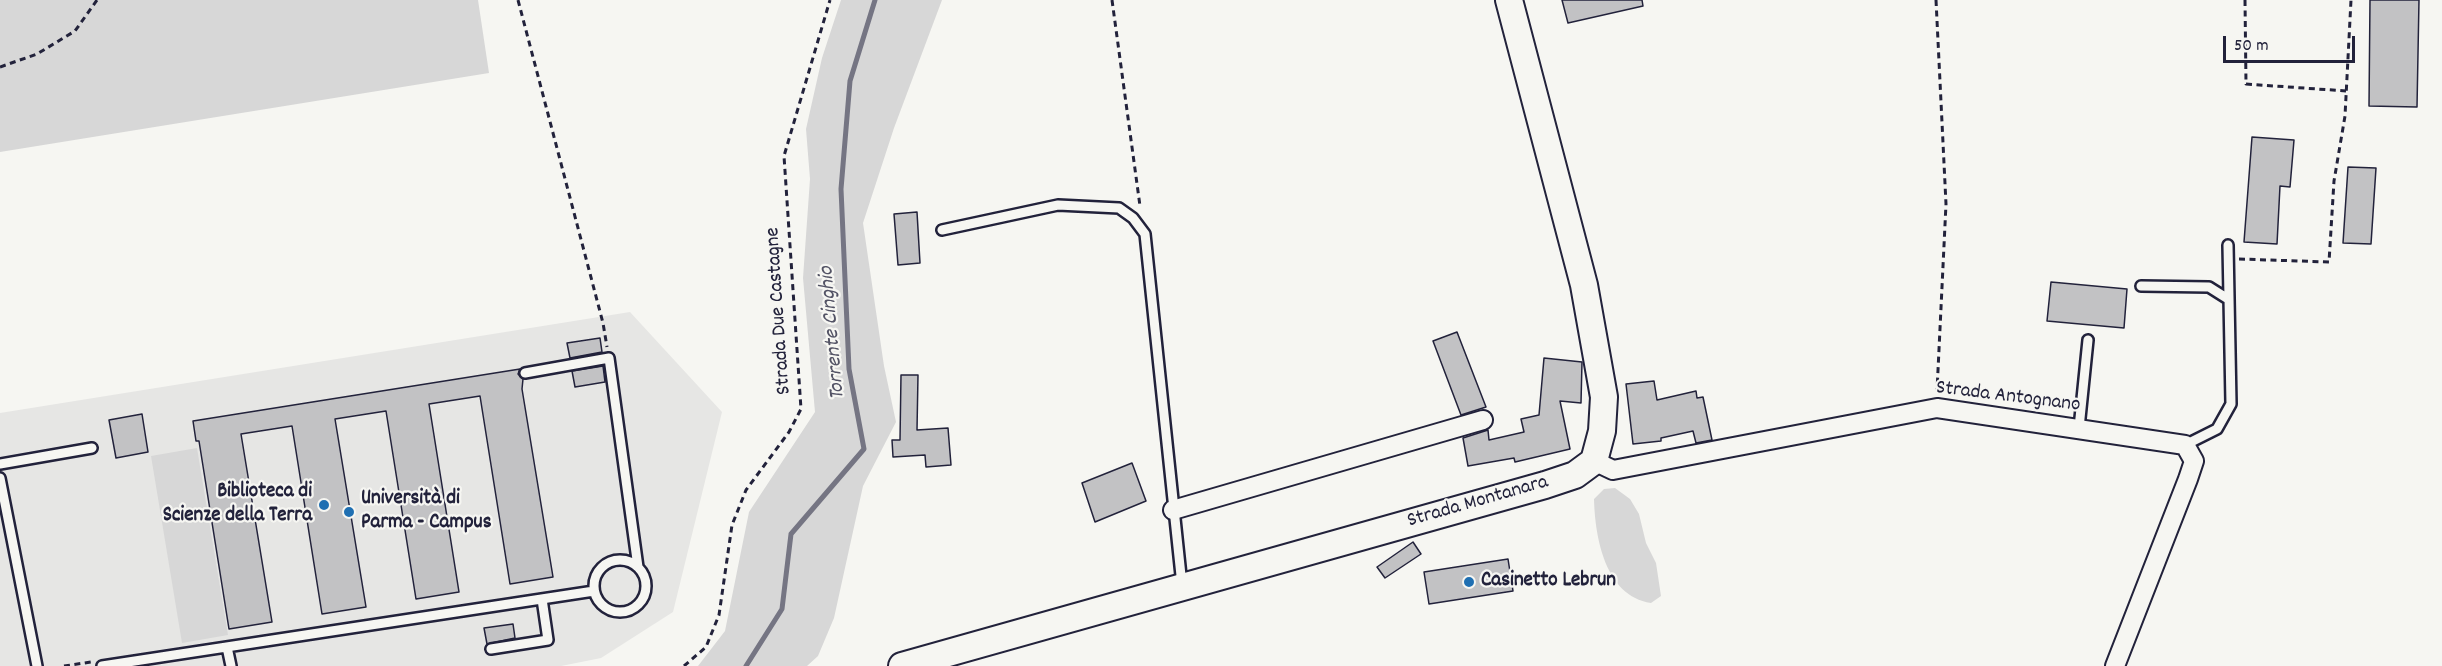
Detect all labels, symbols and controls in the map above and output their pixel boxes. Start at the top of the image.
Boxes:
scale bar [2226,24,2358,62]
text: 50 m [2234,34,2269,59]
street label: Strada Due Castagne [762,226,798,396]
water label: Torrente Cinghio [815,265,853,401]
street label: Strada Antognano [1934,377,2082,419]
street label: Strada Montanara [1405,471,1551,535]
place label: Biblioteca di Scienze della Terra [163,480,312,530]
place label: Università di Parma - Campus [361,487,491,537]
marker: Biblioteca di Scienze della Terra [317,498,331,512]
marker: Università di Parma - Campus [342,505,356,519]
place label: Casinetto Lebrun [1481,569,1616,595]
marker: Casinetto Lebrun [1462,575,1476,589]

